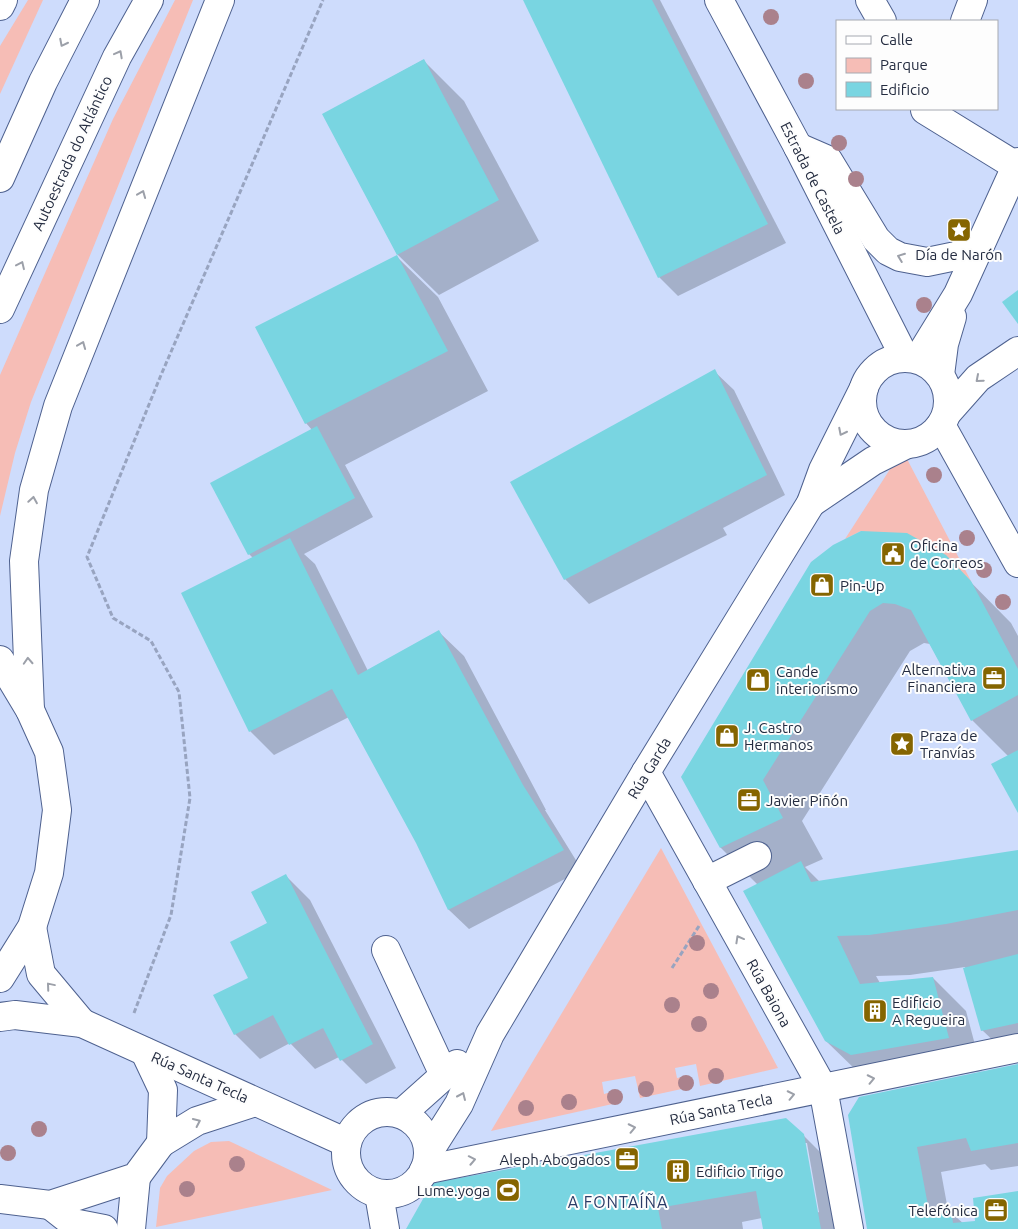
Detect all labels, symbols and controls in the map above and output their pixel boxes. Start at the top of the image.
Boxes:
legend [836,20,998,110]
text: Calle [880,31,913,48]
one-way arrow [59,38,69,47]
one-way arrow [113,50,123,59]
text: Parque [880,56,928,73]
street label: Autoestrada do Atlántico [29,73,115,233]
text: Edificio [880,81,929,98]
street label: Estrada de Castela [777,119,849,237]
one-way arrow [136,190,147,199]
place icon: Día de Narón [946,217,972,243]
place label: Día de Narón [915,246,1003,263]
one-way arrow [897,252,906,263]
one-way arrow [14,261,24,270]
one-way arrow [76,341,86,350]
one-way arrow [976,373,985,382]
one-way arrow [838,427,848,436]
one-way arrow [27,495,38,503]
place label: Oficina de Correos [910,537,983,571]
public building icon: Oficina de Correos [880,541,906,567]
shop icon: Pin-Up [809,572,835,598]
place label: Pin-Up [840,577,885,594]
one-way arrow [23,657,34,665]
place label: Alternativa Financiera [902,661,976,695]
place label: Cande interiorismo [776,663,858,697]
office icon: Alternativa Financiera [981,665,1007,691]
shop icon: Cande interiorismo [745,667,771,693]
place label: J. Castro Hermanos [744,719,813,753]
shop icon: J. Castro Hermanos [714,723,740,749]
place label: Praza de Tranvías [920,727,977,761]
place icon: Praza de Tranvías [889,731,915,757]
street label: Rúa Garda [624,734,674,802]
office icon: Javier Piñón [736,787,762,813]
place label: Javier Piñón [766,792,848,809]
one-way arrow [735,936,745,945]
street label: Rúa Baiona [743,956,795,1030]
one-way arrow [47,982,56,991]
place label: Edificio A Regueira [892,994,965,1028]
building icon: Edificio A Regueira [862,998,888,1024]
street label: Rúa Santa Tecla [149,1048,251,1106]
one-way arrow [866,1074,875,1084]
street label: Rúa Santa Tecla [668,1090,774,1128]
one-way arrow [786,1090,795,1101]
one-way arrow [456,1092,467,1101]
one-way arrow [192,1118,201,1129]
one-way arrow [627,1123,636,1134]
office icon: Aleph Abogados [614,1146,640,1172]
place label: Aleph Abogados [500,1151,610,1168]
one-way arrow [468,1156,477,1166]
building icon: Edificio Trigo [665,1158,691,1184]
place label: Edificio Trigo [696,1163,783,1180]
sports icon: Lume.yoga [495,1177,521,1203]
place label: Lume.yoga [417,1182,490,1199]
district label: A FONTAÍÑA [568,1191,668,1211]
office icon: Telefónica [983,1197,1009,1223]
place label: Telefónica [909,1202,978,1219]

